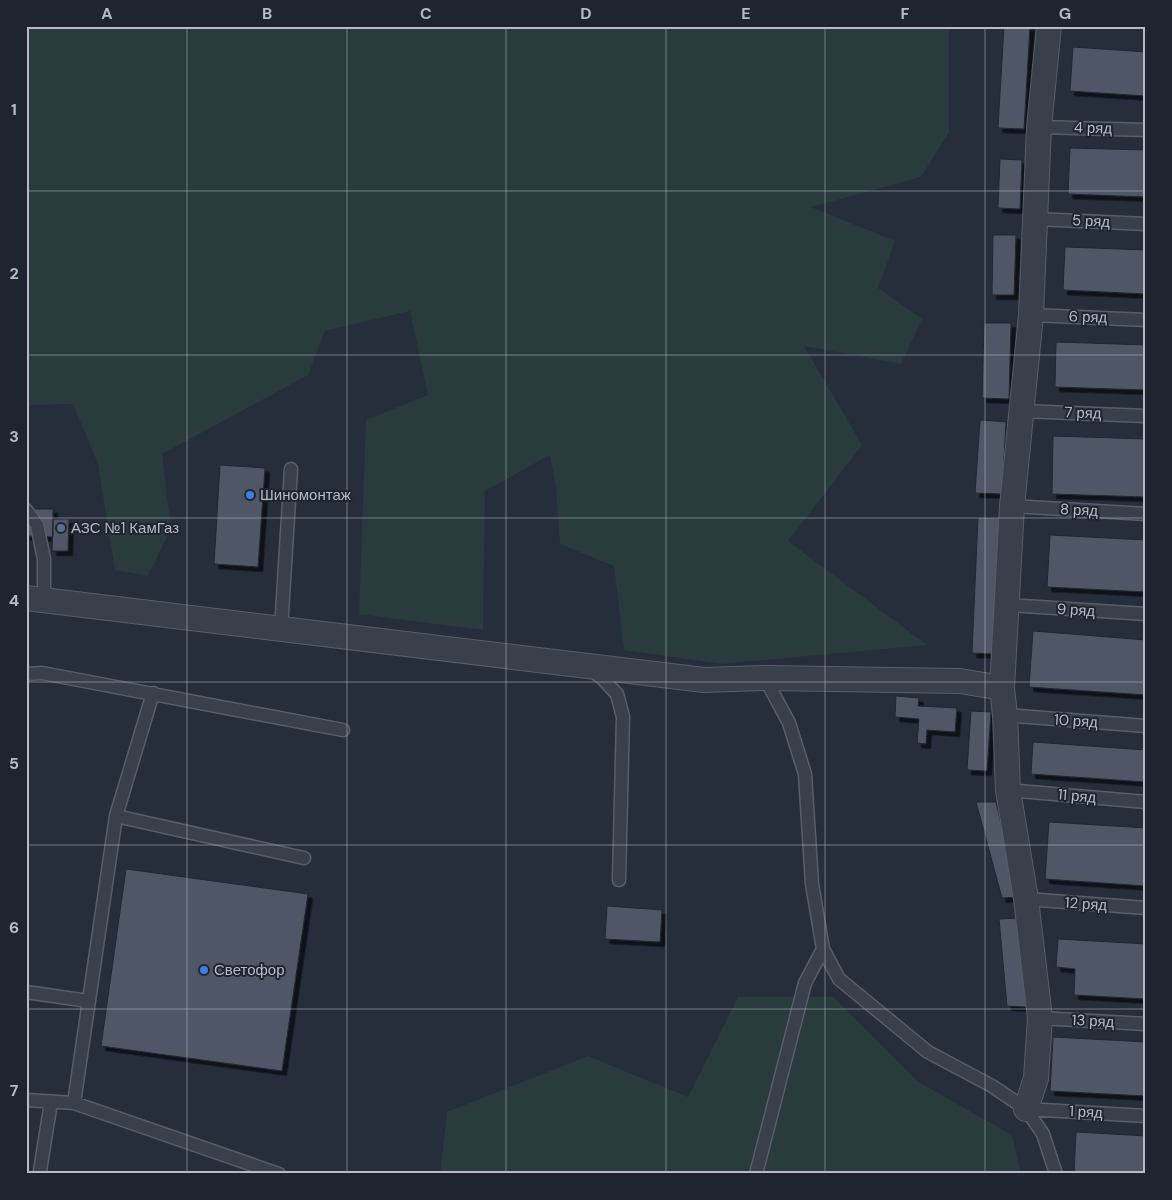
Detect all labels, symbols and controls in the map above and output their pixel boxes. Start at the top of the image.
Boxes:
text: A [101,3,113,24]
text: B [262,3,272,24]
text: C [420,3,432,24]
text: D [580,3,592,24]
text: E [741,3,751,24]
text: F [901,3,910,24]
text: G [1059,3,1071,24]
text: 1 [11,99,17,120]
street label: 4 ряд [1074,117,1113,139]
street label: 5 ряд [1071,210,1111,232]
text: 2 [9,263,19,284]
street label: 6 ряд [1068,306,1108,328]
street label: 7 ряд [1064,402,1102,424]
text: 3 [9,426,19,447]
place label: Шиномонтаж [260,485,351,505]
marker: Шиномонтаж [244,489,256,501]
street label: 8 ряд [1059,499,1099,521]
place label: АЗС №1 КамГаз [71,518,179,538]
marker: АЗС №1 КамГаз [55,522,67,534]
text: 4 [9,590,19,611]
street label: 9 ряд [1056,599,1096,621]
street label: 10 ряд [1053,709,1099,733]
text: 5 [9,753,19,774]
street label: 11 ряд [1057,784,1097,808]
street label: 12 ряд [1064,893,1108,915]
text: 6 [9,917,19,938]
place label: Светофор [214,960,285,980]
marker: Светофор [198,964,210,976]
street label: 13 ряд [1071,1010,1115,1032]
text: 7 [10,1080,19,1101]
street label: 1 ряд [1069,1101,1104,1123]

